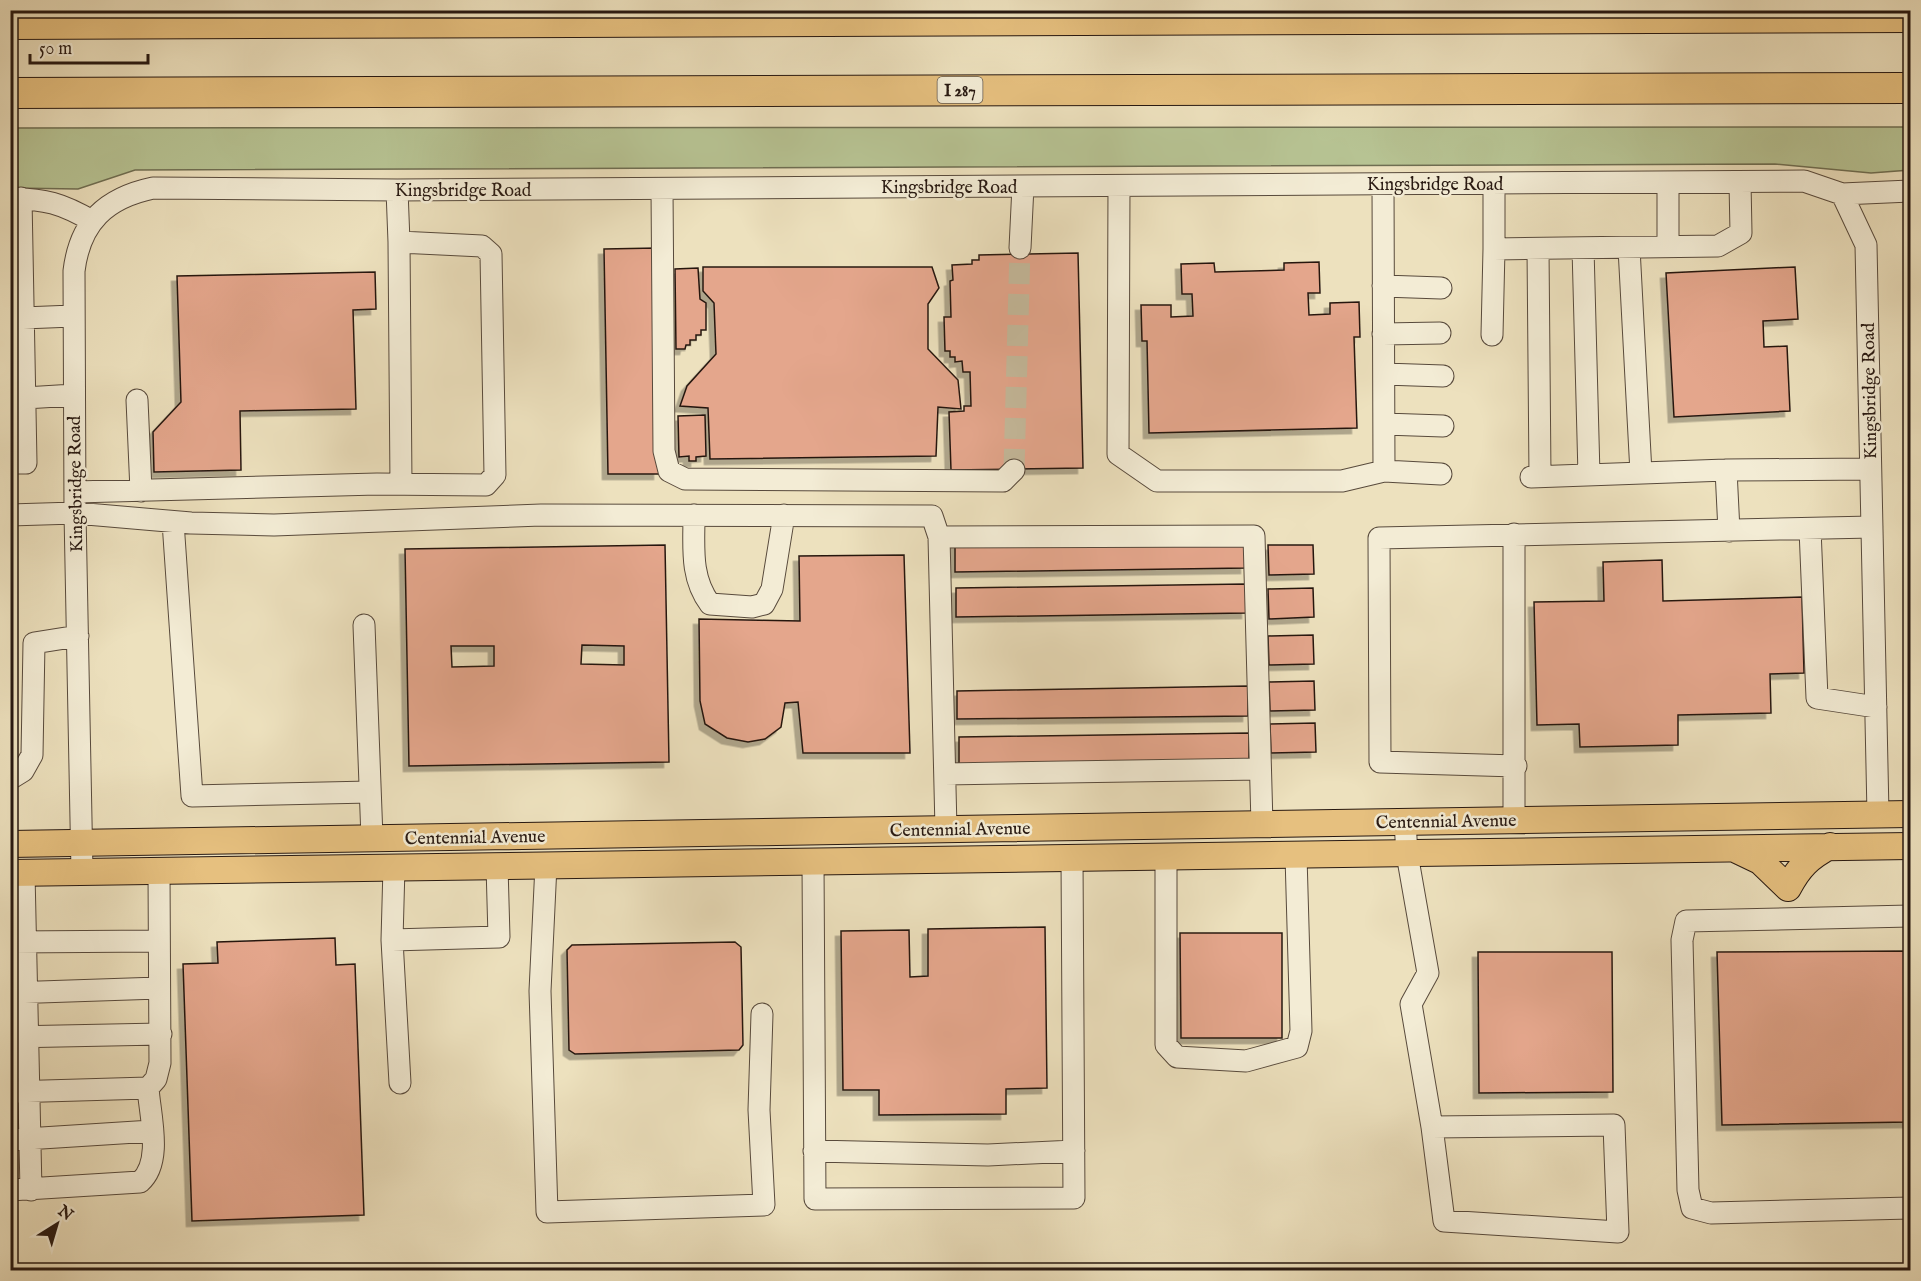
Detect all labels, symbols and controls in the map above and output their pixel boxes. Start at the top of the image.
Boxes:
scale bar [30,27,148,65]
text: 50 m [39,38,72,61]
road number: I 287 [938,77,982,103]
street label: Kingsbridge Road [1367,174,1504,197]
street label: Kingsbridge Road [881,177,1018,200]
street label: Kingsbridge Road [395,180,532,203]
street label: Kingsbridge Road [1858,322,1883,460]
street label: Kingsbridge Road [64,415,89,553]
street label: Centennial Avenue [1375,810,1517,835]
street label: Centennial Avenue [889,818,1031,843]
street label: Centennial Avenue [404,826,546,851]
north arrow [27,1194,87,1254]
text: N [52,1201,76,1226]

